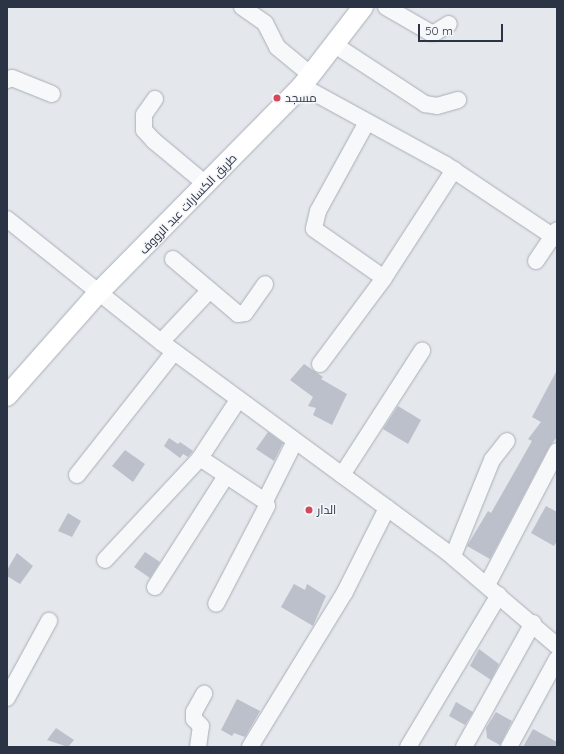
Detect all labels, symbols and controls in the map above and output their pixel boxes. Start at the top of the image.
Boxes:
scale bar [420,16,505,42]
text: 50 m [425,23,453,38]
place label: مسجد [285,91,317,105]
marker: مسجد [272,93,282,103]
street label: طريق الكسارات عبد الرووف [136,151,240,257]
place label: الدار [317,503,336,517]
marker: الدار [304,505,314,515]

